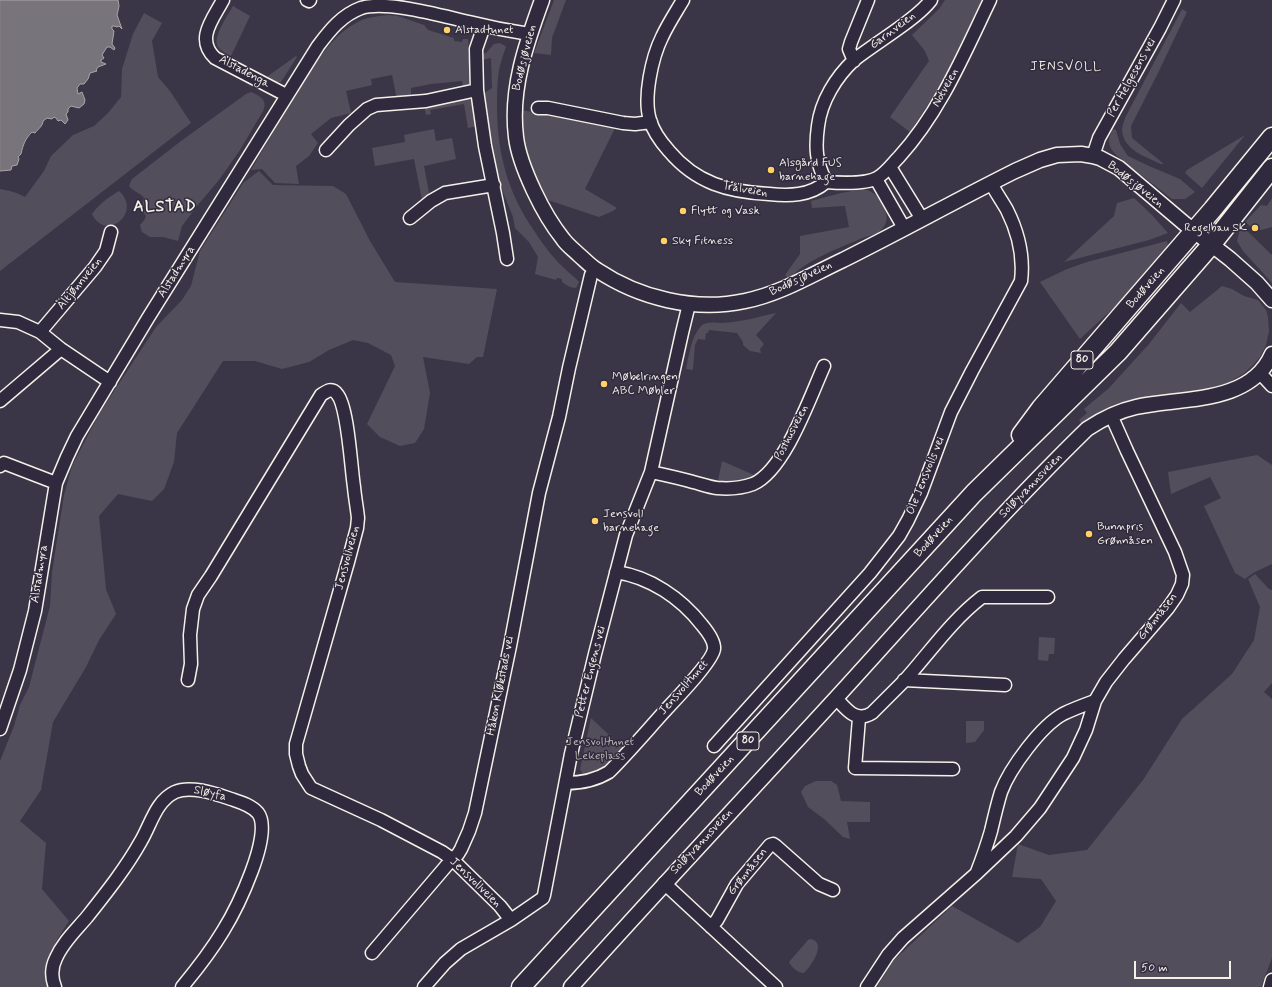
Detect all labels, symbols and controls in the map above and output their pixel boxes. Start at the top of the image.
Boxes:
street label: Garnveien [867,9,919,53]
place label: Alstadtunet [455,23,514,37]
street label: Bodøsjøveien [510,24,540,92]
marker: Alstadtunet [442,25,452,35]
street label: Per Helgesens vei [1104,36,1160,120]
street label: Alstadenga [216,53,272,91]
district label: JENSVOLL [1031,59,1101,75]
street label: Notveien [930,66,962,110]
place label: Alsgård FUS barnehage [779,156,842,184]
street label: Bodøsjøveien [1104,159,1166,211]
marker: Alsgård FUS barnehage [766,165,776,175]
street label: Trålveien [721,179,769,201]
district label: ALSTAD [133,198,197,218]
place label: Flytt og Vask [691,204,760,218]
marker: Flytt og Vask [678,206,688,216]
place label: Regelbau SK [1184,221,1247,235]
marker: Regelbau SK [1250,223,1260,233]
place label: Sky Fitness [672,234,733,248]
marker: Sky Fitness [659,236,669,246]
street label: Alstadmyra [155,243,199,301]
street label: Åltjønnveien [55,255,105,313]
street label: Bodøsjøveien [767,258,835,300]
street label: Bodøveien [1124,264,1168,312]
road number: 80 [1071,351,1093,369]
place label: Møbelringen ABC Møbler [612,370,678,398]
marker: Møbelringen ABC Møbler [599,379,609,389]
street label: Posthusveien [772,403,812,463]
street label: Ole Jensvolls vei [904,435,948,517]
street label: Soløyvannsveien [996,451,1066,521]
place label: Jensvoll barnehage [603,507,659,535]
street label: Bodøveien [912,513,956,561]
marker: Jensvoll barnehage [590,516,600,526]
place label: Bunnpris Grønnåsen [1097,520,1153,548]
street label: Jensvollveien [333,524,363,592]
marker: Bunnpris Grønnåsen [1084,529,1094,539]
street label: Alstadmyra [28,544,52,604]
street label: Grønnåsen [1135,591,1181,643]
street label: Petter Engens vei [573,625,609,719]
street label: Håkon Kløkstads vei [484,635,518,737]
street label: Jensvolltunet [656,658,712,718]
road number: 80 [737,732,759,750]
park label: Jensvolltunet Lekeplass [566,735,634,763]
street label: Bodøveien [692,752,738,800]
street label: Sløyfa [192,783,228,805]
street label: Soløyvannsveien [668,806,736,878]
street label: Grønnåsen [725,846,771,898]
street label: Jensvollveien [446,855,504,911]
scale bar [1136,953,1233,979]
text: 50 m [1141,960,1168,976]

